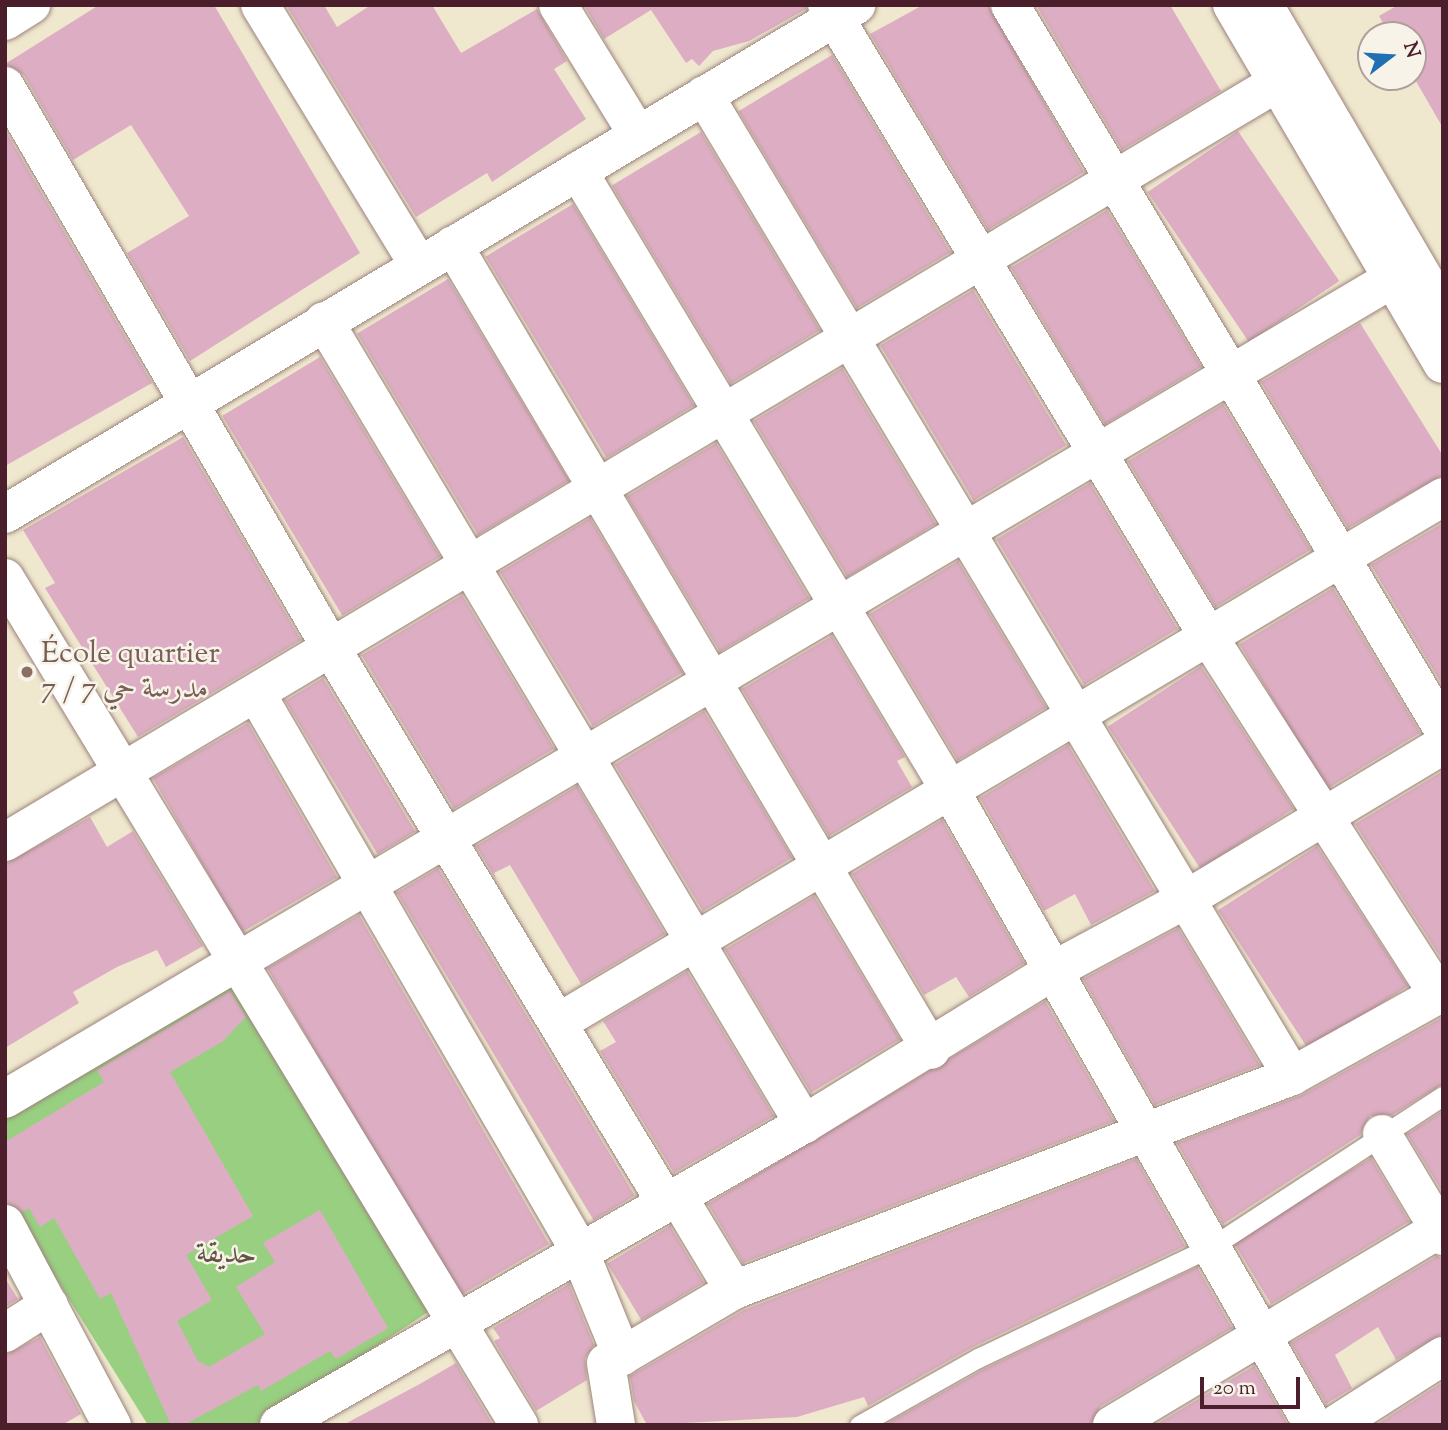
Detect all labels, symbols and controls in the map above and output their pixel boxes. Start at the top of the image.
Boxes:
north arrow [1357,21,1427,91]
text: N [1396,39,1426,61]
place label: École quartier 7 / مدرسة حي 7 [41,637,220,708]
marker: École quartier 7 / مدرسة حي 7 [19,664,35,680]
park label: حديقة [196,1237,256,1273]
scale bar [1203,1364,1303,1408]
text: 20 m [1213,1374,1256,1404]

